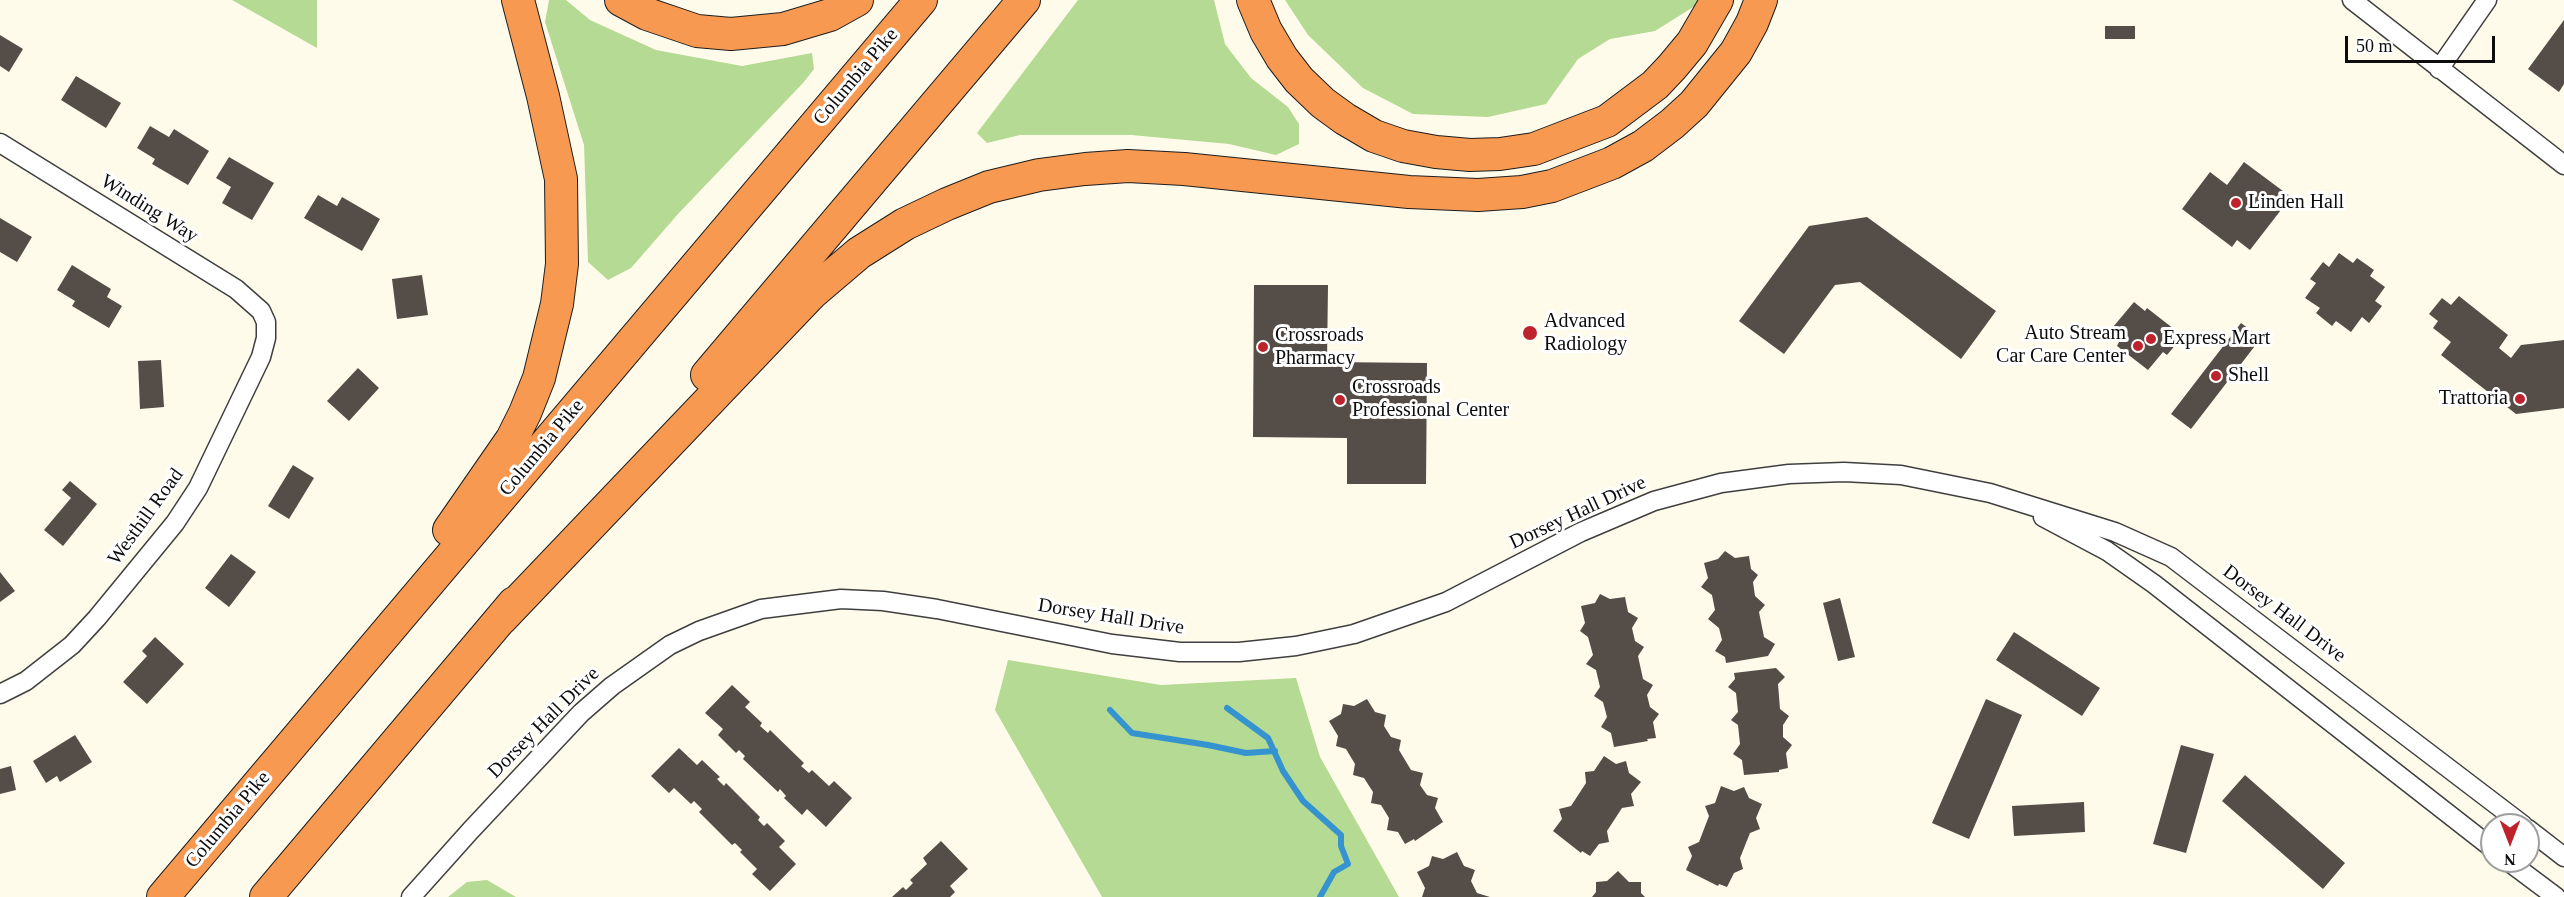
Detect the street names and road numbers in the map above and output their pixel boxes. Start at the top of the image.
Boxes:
street label: Columbia Pike [808,24,904,130]
street label: Winding Way [96,170,202,248]
street label: Columbia Pike [494,395,590,501]
street label: Westhill Road [103,464,189,570]
street label: Dorsey Hall Drive [1506,471,1650,555]
street label: Dorsey Hall Drive [2218,560,2350,668]
street label: Dorsey Hall Drive [1036,594,1186,640]
street label: Dorsey Hall Drive [483,662,605,784]
street label: Columbia Pike [180,767,276,873]

